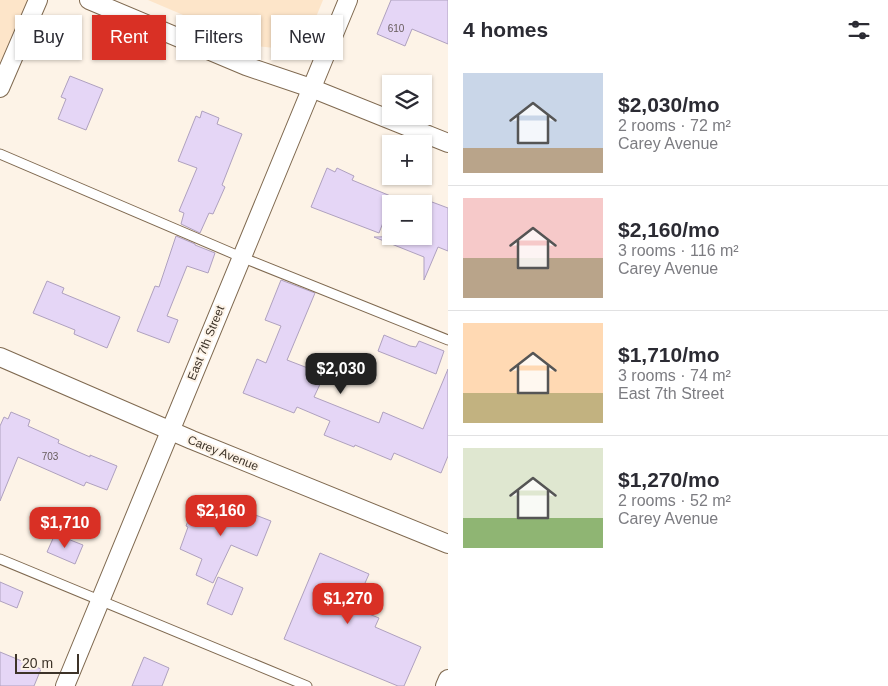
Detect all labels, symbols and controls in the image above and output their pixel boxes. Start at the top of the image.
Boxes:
chip: Buy [15,15,82,60]
chip: Rent [92,15,166,60]
chip: Filters [176,15,261,60]
chip: New [271,15,343,60]
icon: filters [845,16,873,44]
text: 4 homes [463,18,548,41]
house number: 610 [388,23,405,34]
map controls [382,75,432,245]
button: layers [382,75,432,125]
icon: home [503,93,563,153]
text: $2,030/mo [618,93,720,116]
text: 2 rooms · 72 m² [618,117,731,134]
button: + [382,135,432,185]
text: Carey Avenue [618,135,718,152]
button: − [382,195,432,245]
icon: home [503,218,563,278]
text: $2,160/mo [618,218,720,241]
text: 3 rooms · 116 m² [618,242,739,259]
text: Carey Avenue [618,260,718,277]
street label: East 7th Street [185,303,228,382]
icon: home [503,343,563,403]
text: $1,710/mo [618,343,720,366]
pin: $2,030 [300,352,382,395]
text: $2,030 [317,360,365,377]
text: 3 rooms · 74 m² [618,367,731,384]
text: East 7th Street [618,385,724,402]
street label: Carey Avenue [186,432,261,474]
house number: 703 [42,451,59,462]
icon: home [503,468,563,528]
text: $1,270/mo [618,468,720,491]
text: 2 rooms · 52 m² [618,492,731,509]
pin: $2,160 [180,494,262,537]
text: $2,160 [197,502,245,519]
pin: $1,710 [24,506,106,549]
text: Carey Avenue [618,510,718,527]
text: $1,710 [41,514,89,531]
pin: $1,270 [307,582,389,625]
text: $1,270 [324,590,372,607]
scale bar [15,651,79,674]
text: 20 m [22,655,53,671]

